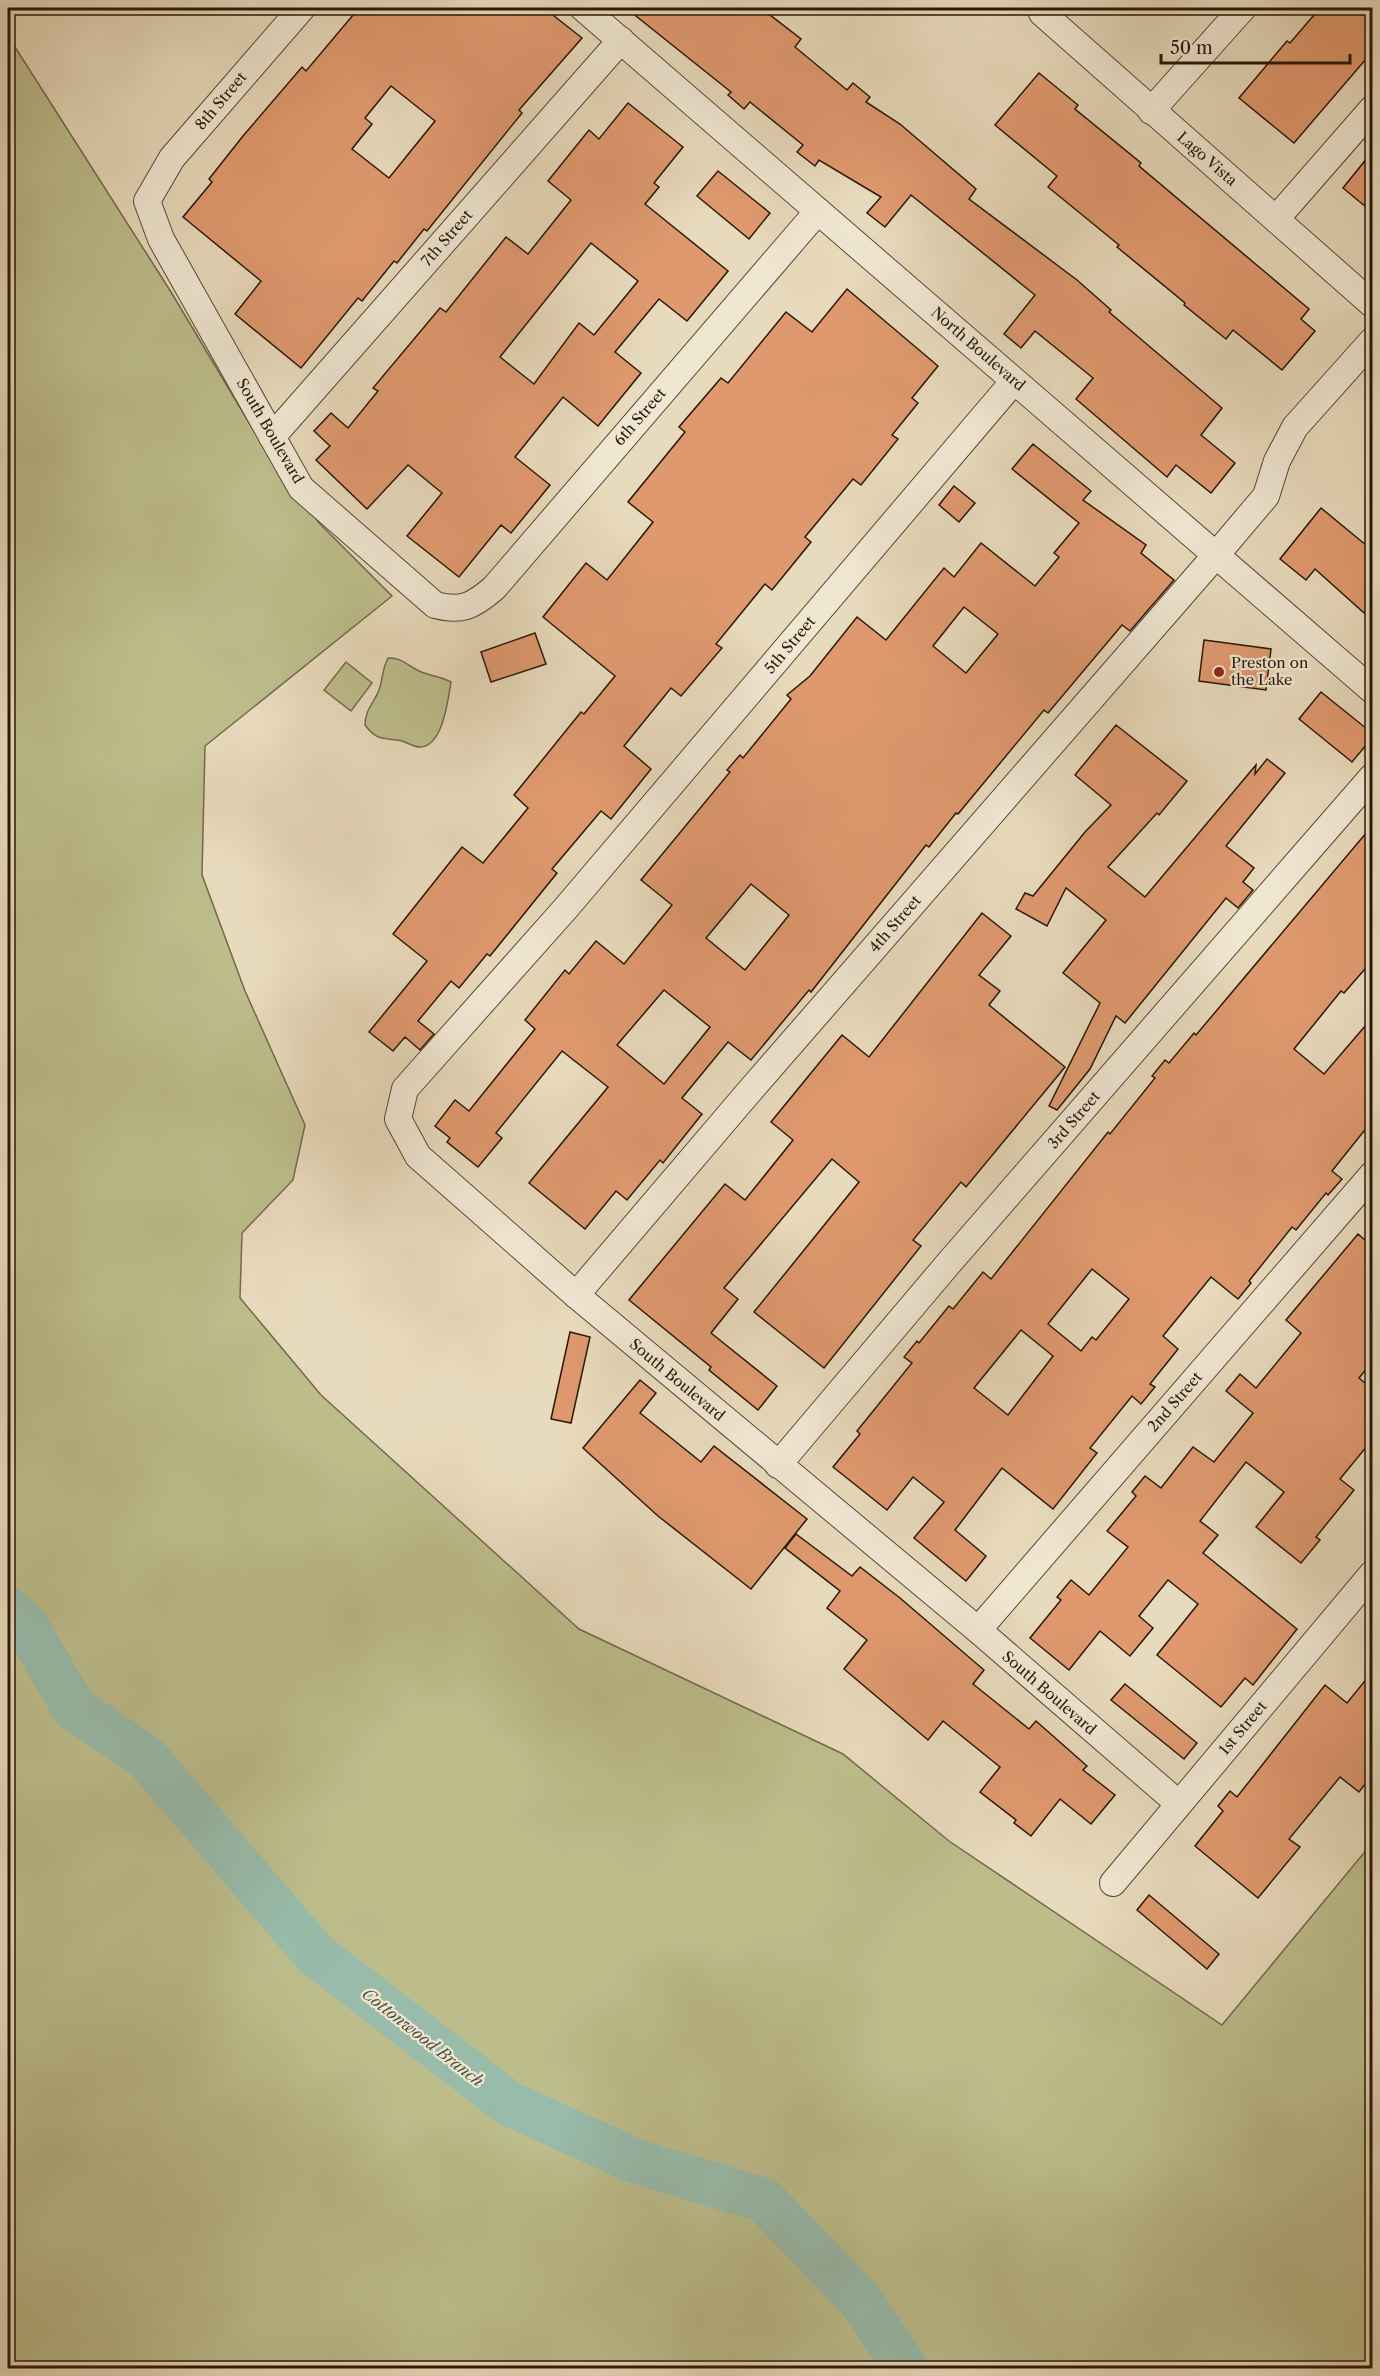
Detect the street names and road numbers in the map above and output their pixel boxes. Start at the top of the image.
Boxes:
street label: 8th Street [191,67,251,134]
street label: Lago Vista [1173,127,1241,190]
street label: 7th Street [417,205,477,270]
street label: North Boulevard [927,303,1029,395]
street label: South Boulevard [233,375,308,487]
street label: 6th Street [609,384,670,449]
street label: 5th Street [760,611,820,677]
street label: 4th Street [865,891,925,956]
street label: 3rd Street [1043,1086,1104,1152]
street label: South Boulevard [626,1334,729,1425]
street label: 2nd Street [1143,1367,1206,1436]
street label: South Boulevard [998,1647,1100,1739]
street label: 1st Street [1215,1696,1271,1759]

